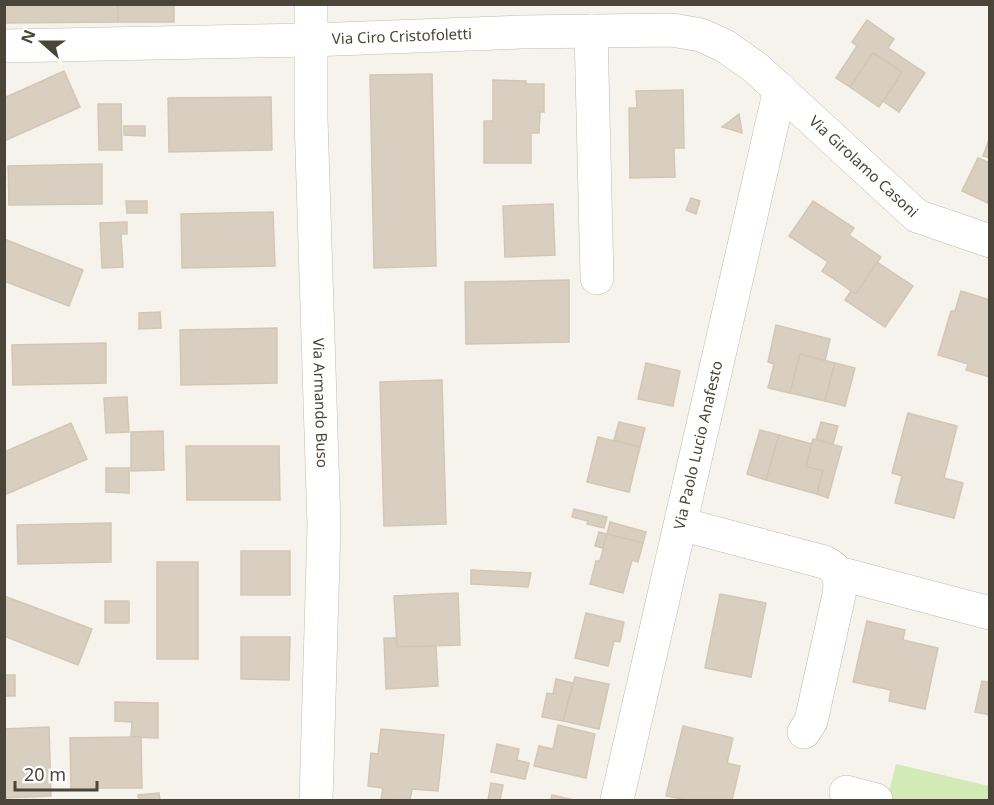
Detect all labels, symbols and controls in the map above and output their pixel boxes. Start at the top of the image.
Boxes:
north arrow [12,12,72,72]
street label: Via Ciro Cristofoletti [331,23,472,48]
text: N [15,27,41,47]
street label: Via Girolamo Casoni [805,111,923,221]
street label: Via Armando Buso [309,337,333,468]
street label: Via Paolo Lucio Anafesto [668,359,726,531]
scale bar [15,754,98,792]
text: 20 m [24,762,66,786]

